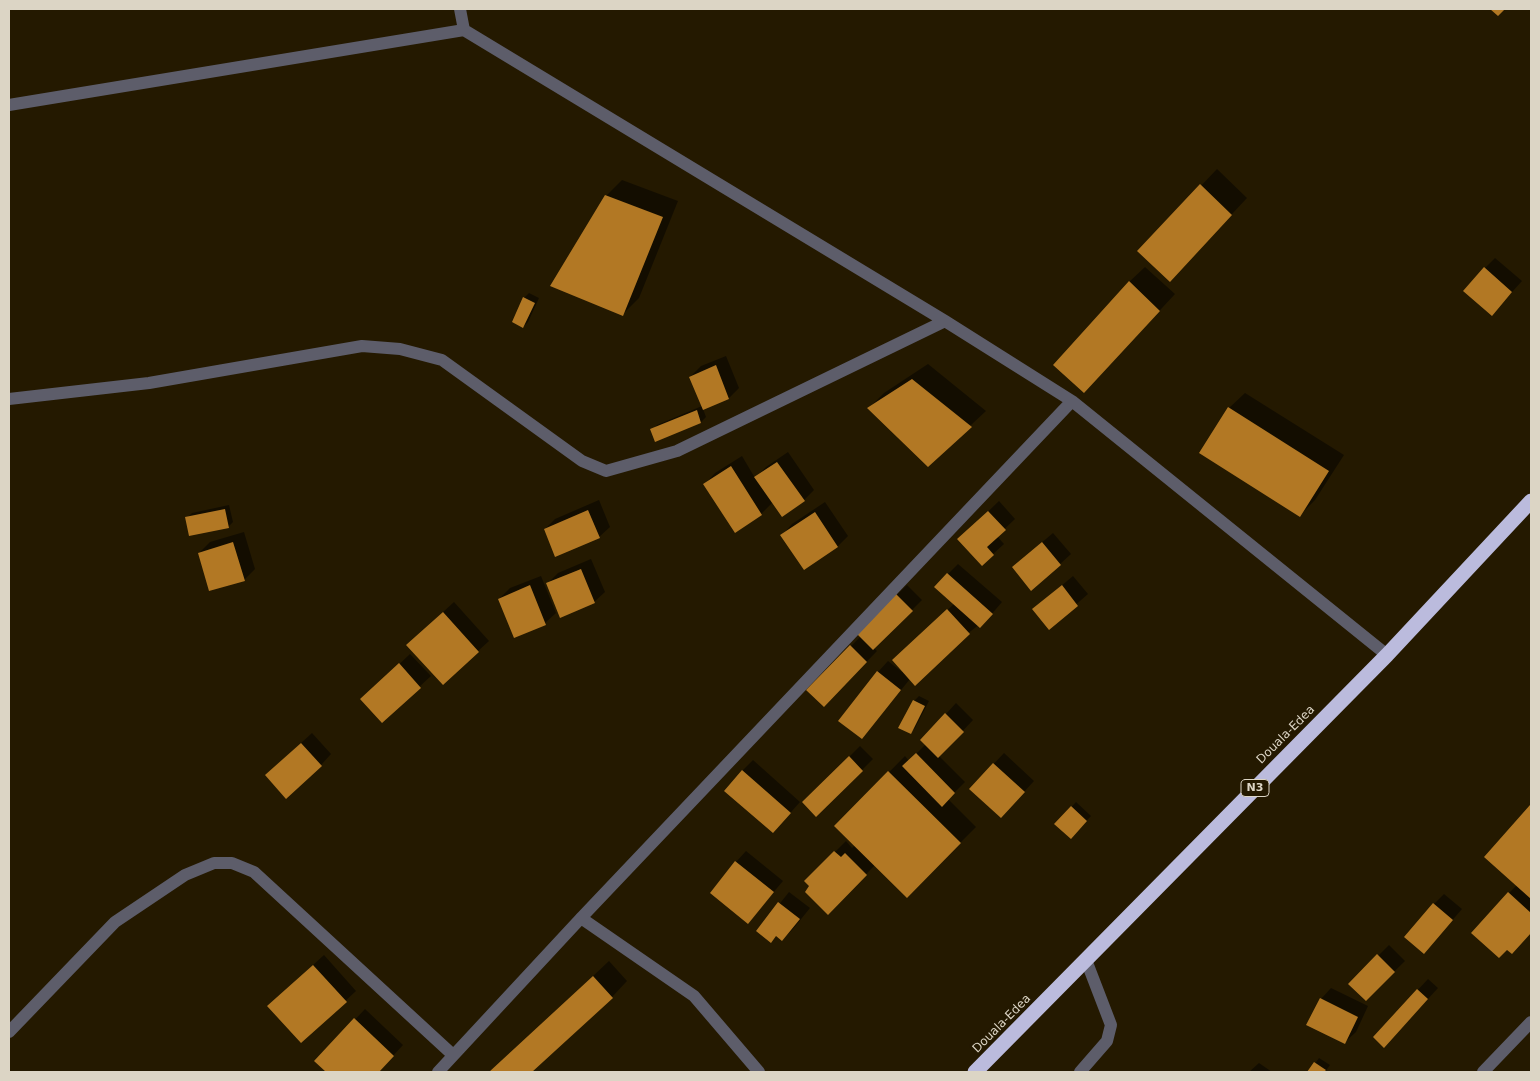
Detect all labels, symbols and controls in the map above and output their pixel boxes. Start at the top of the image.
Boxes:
street label: Douala-Edea [1254,703,1318,767]
road number: N3 [1241,780,1269,796]
street label: Douala-Edea [970,992,1034,1056]

